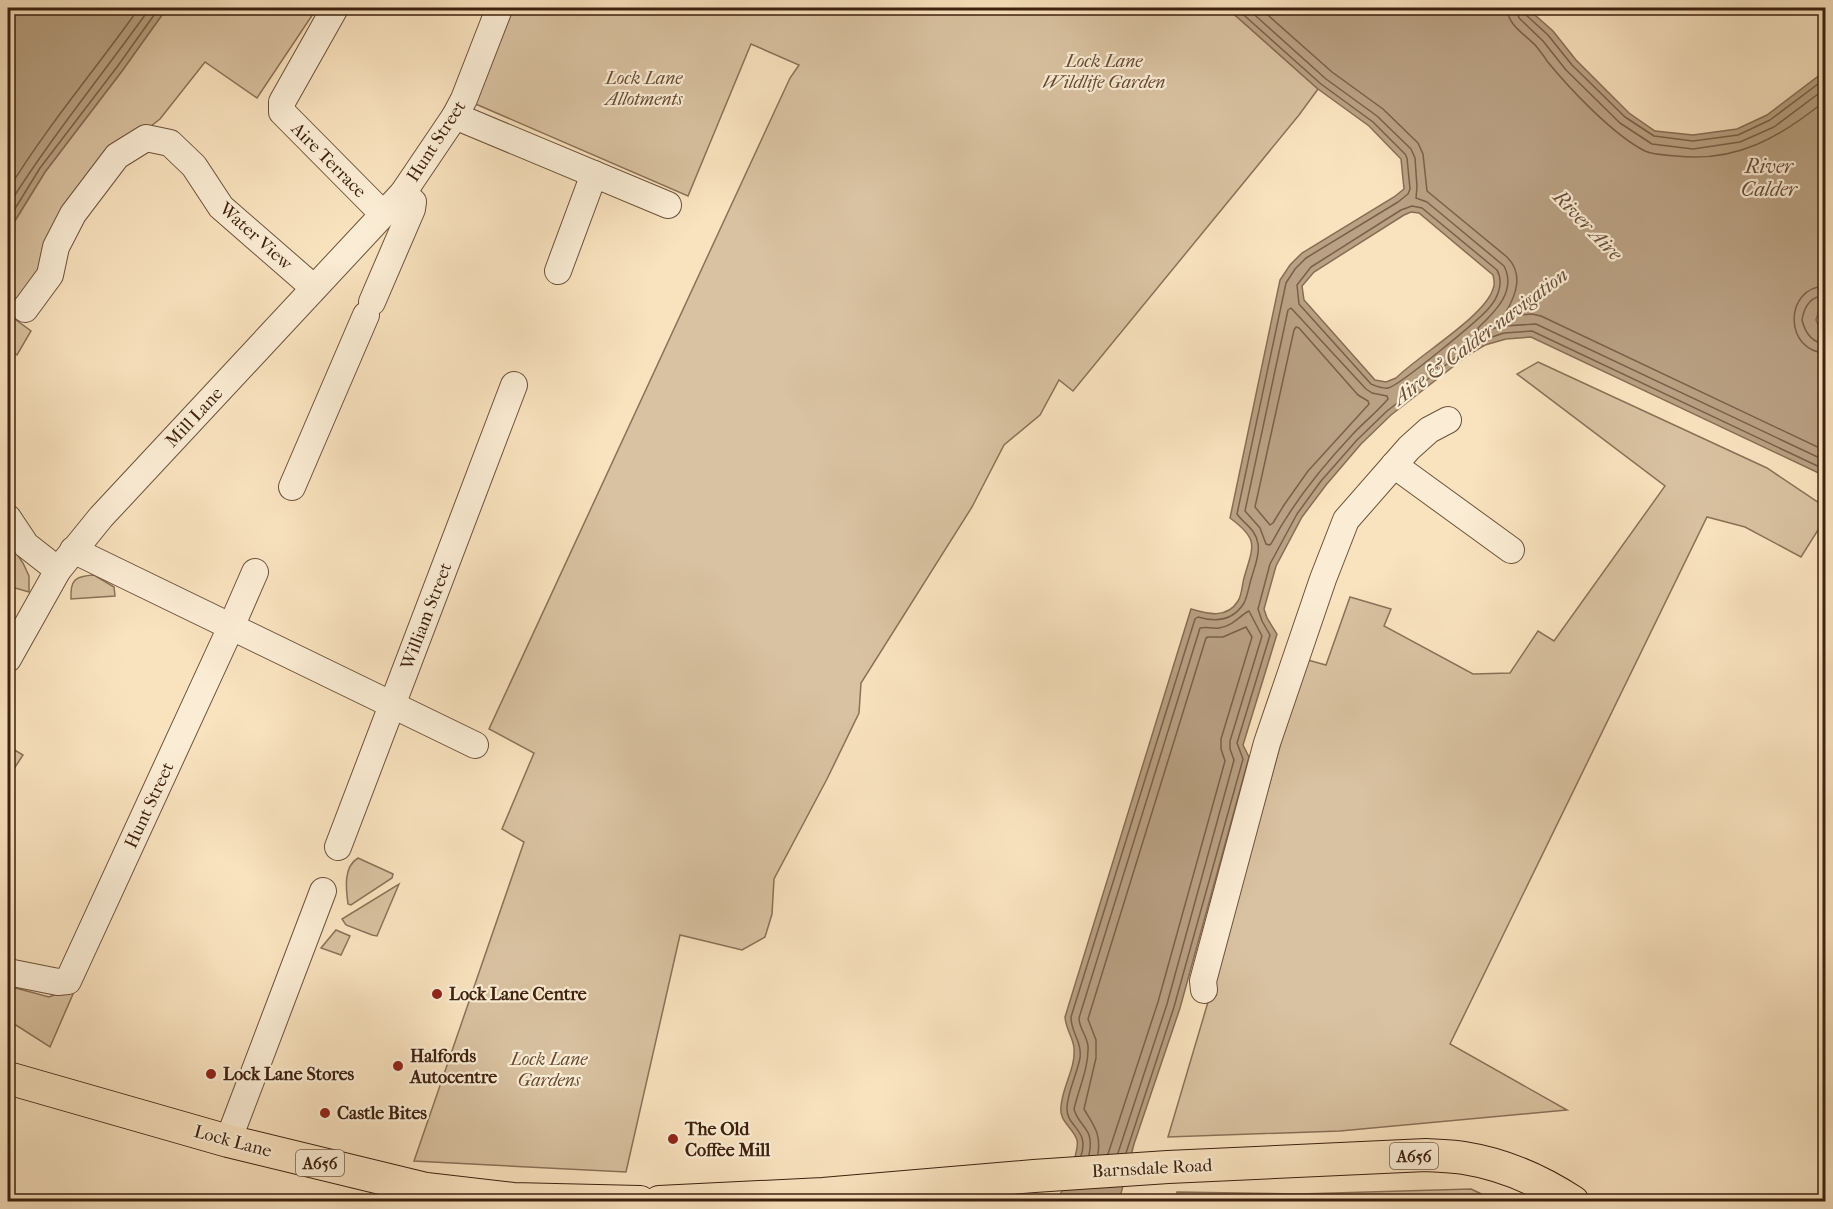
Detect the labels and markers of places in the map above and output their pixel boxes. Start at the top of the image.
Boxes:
place label: Lock Lane Centre [449,984,587,1005]
marker: Lock Lane Centre [430,987,444,1001]
place label: Halfords Autocentre [409,1046,497,1088]
marker: Halfords Autocentre [391,1059,405,1073]
place label: Lock Lane Stores [223,1064,355,1085]
marker: Lock Lane Stores [204,1067,218,1081]
place label: Castle Bites [337,1103,427,1124]
marker: Castle Bites [318,1106,332,1120]
place label: The Old Coffee Mill [684,1119,771,1161]
marker: The Old Coffee Mill [666,1132,680,1146]

